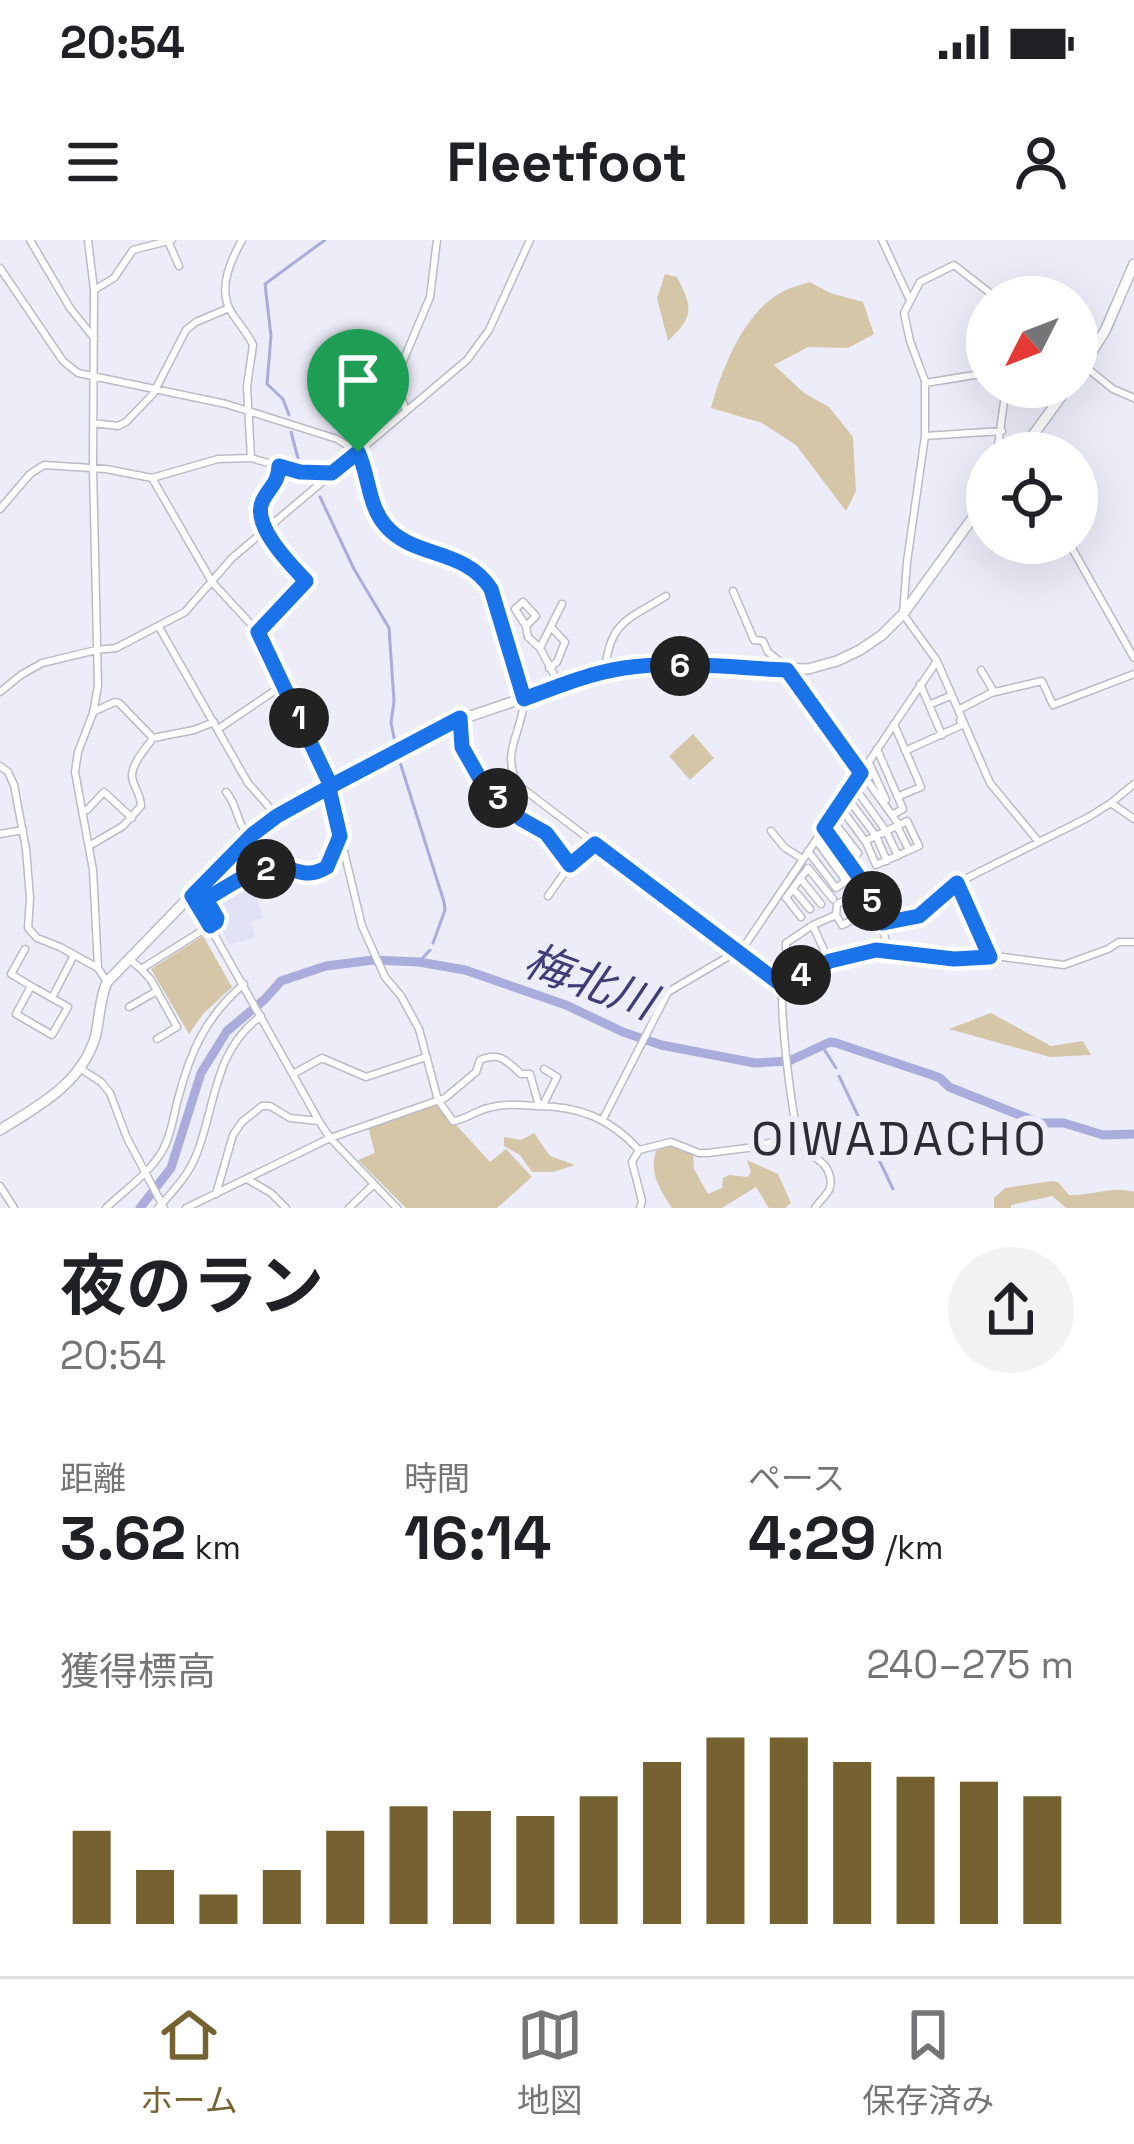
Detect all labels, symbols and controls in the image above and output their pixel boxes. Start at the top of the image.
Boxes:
text: 20:54 [60,14,185,71]
text: Fleetfoot [447,128,687,197]
icon: menu [60,129,126,195]
icon: person [1008,129,1074,195]
north arrow [966,276,1098,408]
map controls [966,276,1098,564]
pin [307,329,409,452]
icon: arrive [325,347,391,413]
button: locate [966,432,1098,564]
pin: 6 [650,636,710,696]
text: 6 [670,645,690,687]
pin: 1 [269,688,329,748]
text: 1 [292,697,306,739]
pin: 3 [468,768,528,828]
text: 3 [488,777,508,819]
pin: 2 [236,839,296,899]
text: 2 [256,848,276,890]
pin: 5 [842,871,902,931]
text: 5 [862,880,882,922]
water label: 梅北川 [517,932,667,1033]
pin: 4 [771,945,831,1005]
text: 4 [791,954,812,996]
district label: OIWADACHO [751,1108,1049,1169]
text: 夜のラン [60,1244,324,1328]
button: share [948,1247,1074,1373]
text: 20:54 [60,1331,166,1380]
text: 距離 [60,1458,126,1500]
text: 時間 [404,1458,470,1500]
text: ペース [748,1458,845,1500]
text: 3.62 [60,1500,186,1577]
text: 16:14 [404,1500,551,1577]
text: 4:29 [748,1500,877,1577]
text: km [186,1527,241,1569]
text: /km [877,1527,943,1569]
text: 240–275 m [866,1640,1074,1689]
text: 獲得標高 [60,1647,216,1696]
tab: ホーム [140,2002,238,2122]
tab: 地図 [517,2002,583,2122]
tab: 保存済み [862,2002,994,2122]

